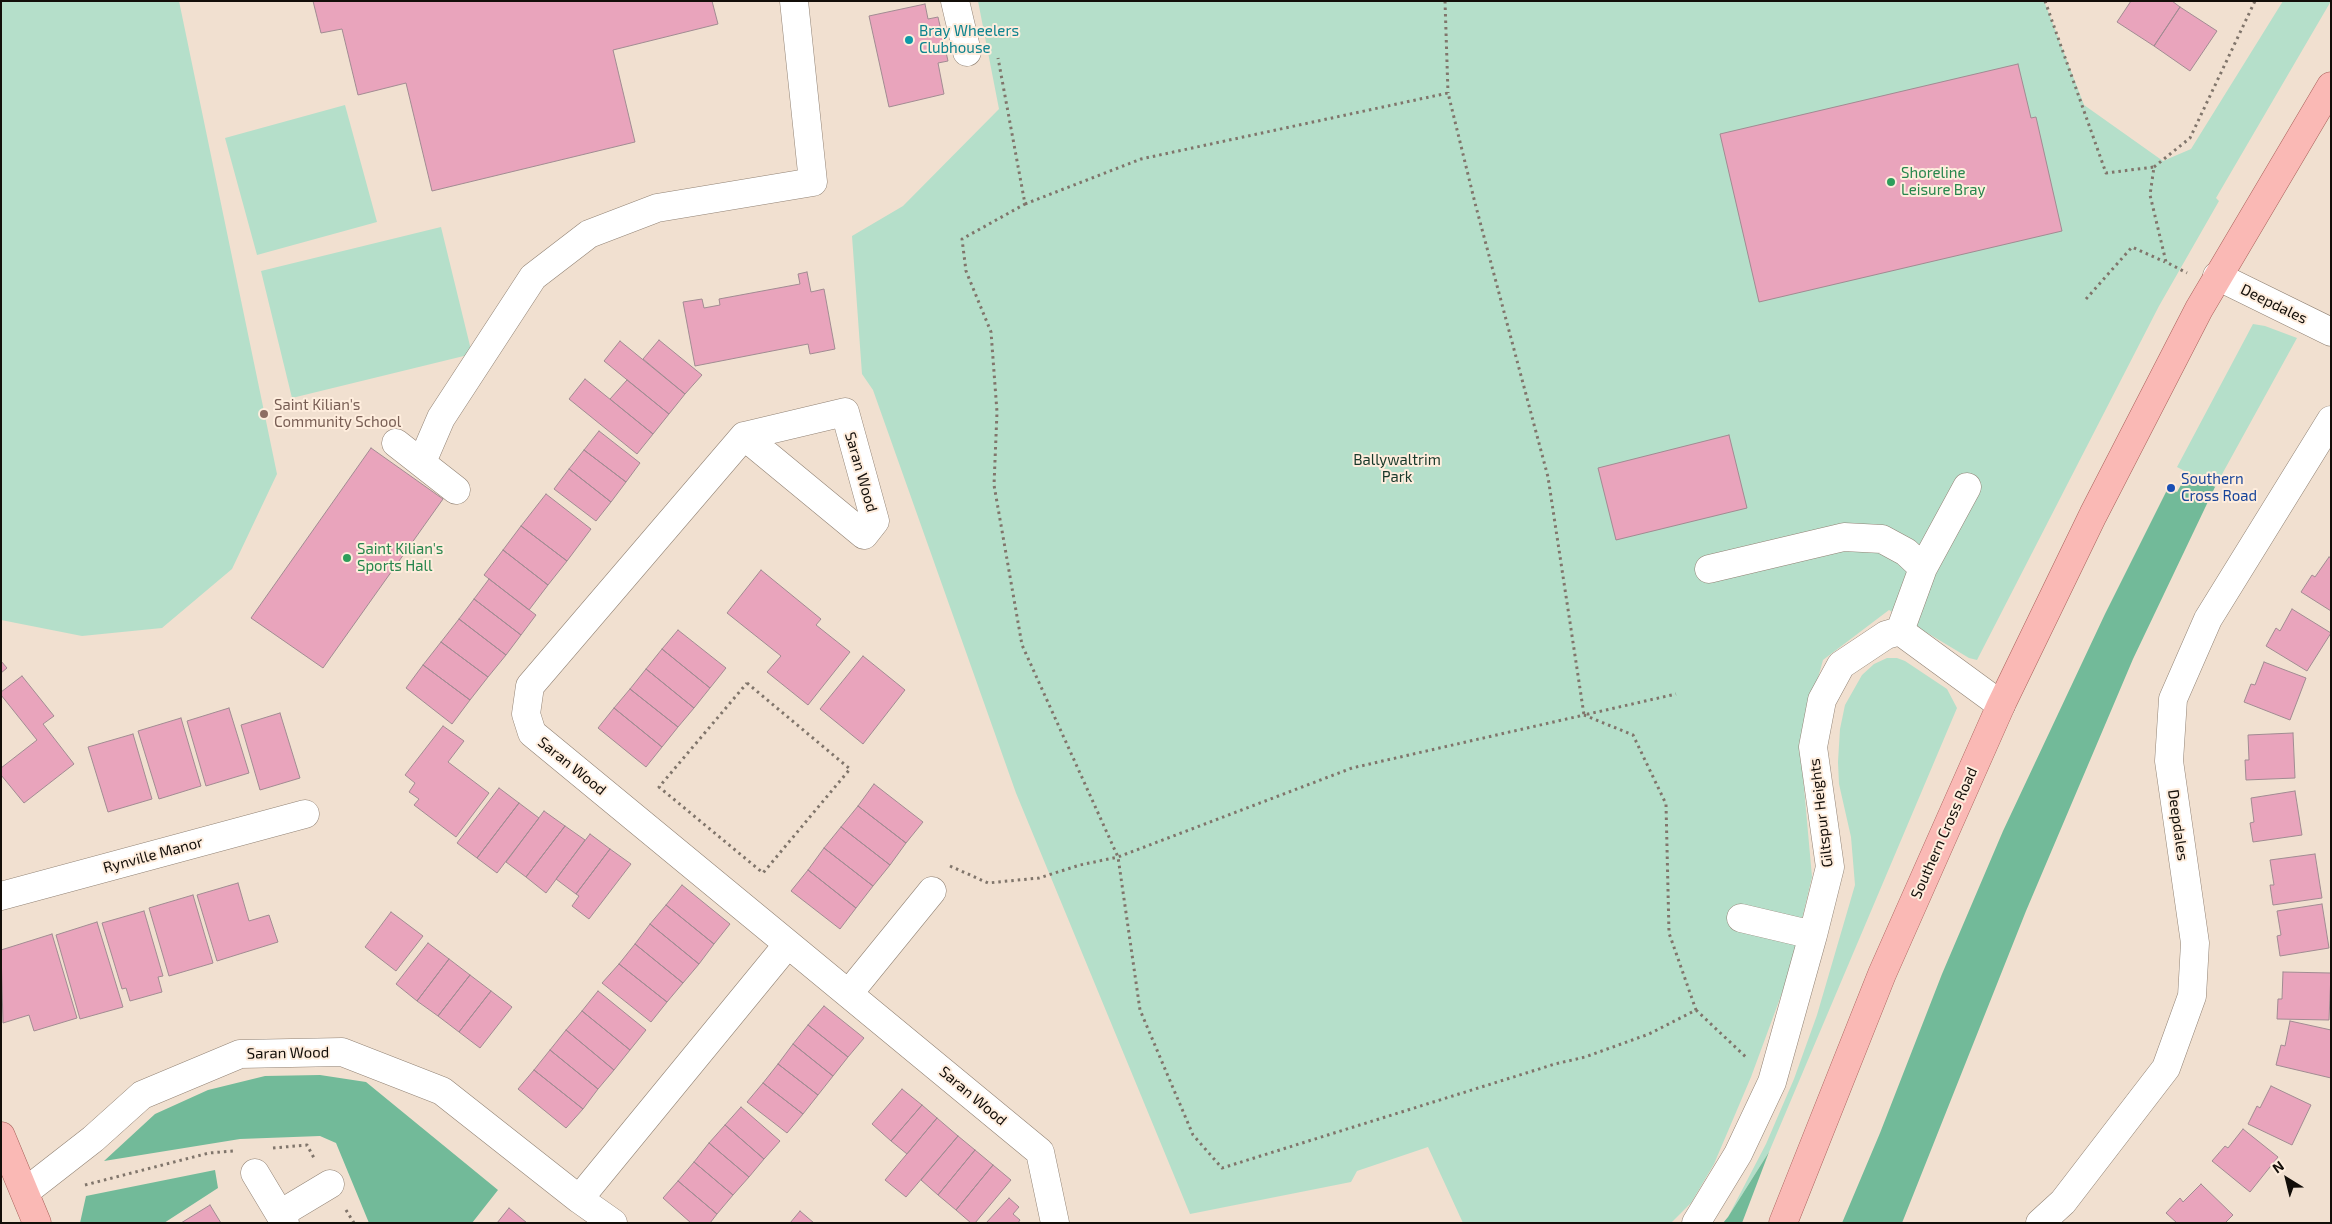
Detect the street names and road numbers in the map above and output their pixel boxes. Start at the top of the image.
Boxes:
street label: Deepdales [2238,280,2310,328]
street label: Saran Wood [841,430,881,514]
street label: Saran Wood [534,733,610,799]
street label: Giltspur Heights [1805,757,1837,869]
street label: Southern Cross Road [1907,764,1981,902]
street label: Deepdales [2164,788,2192,862]
street label: Rynville Manor [101,833,205,877]
street label: Saran Wood [247,1043,329,1063]
street label: Saran Wood [936,1063,1010,1129]

